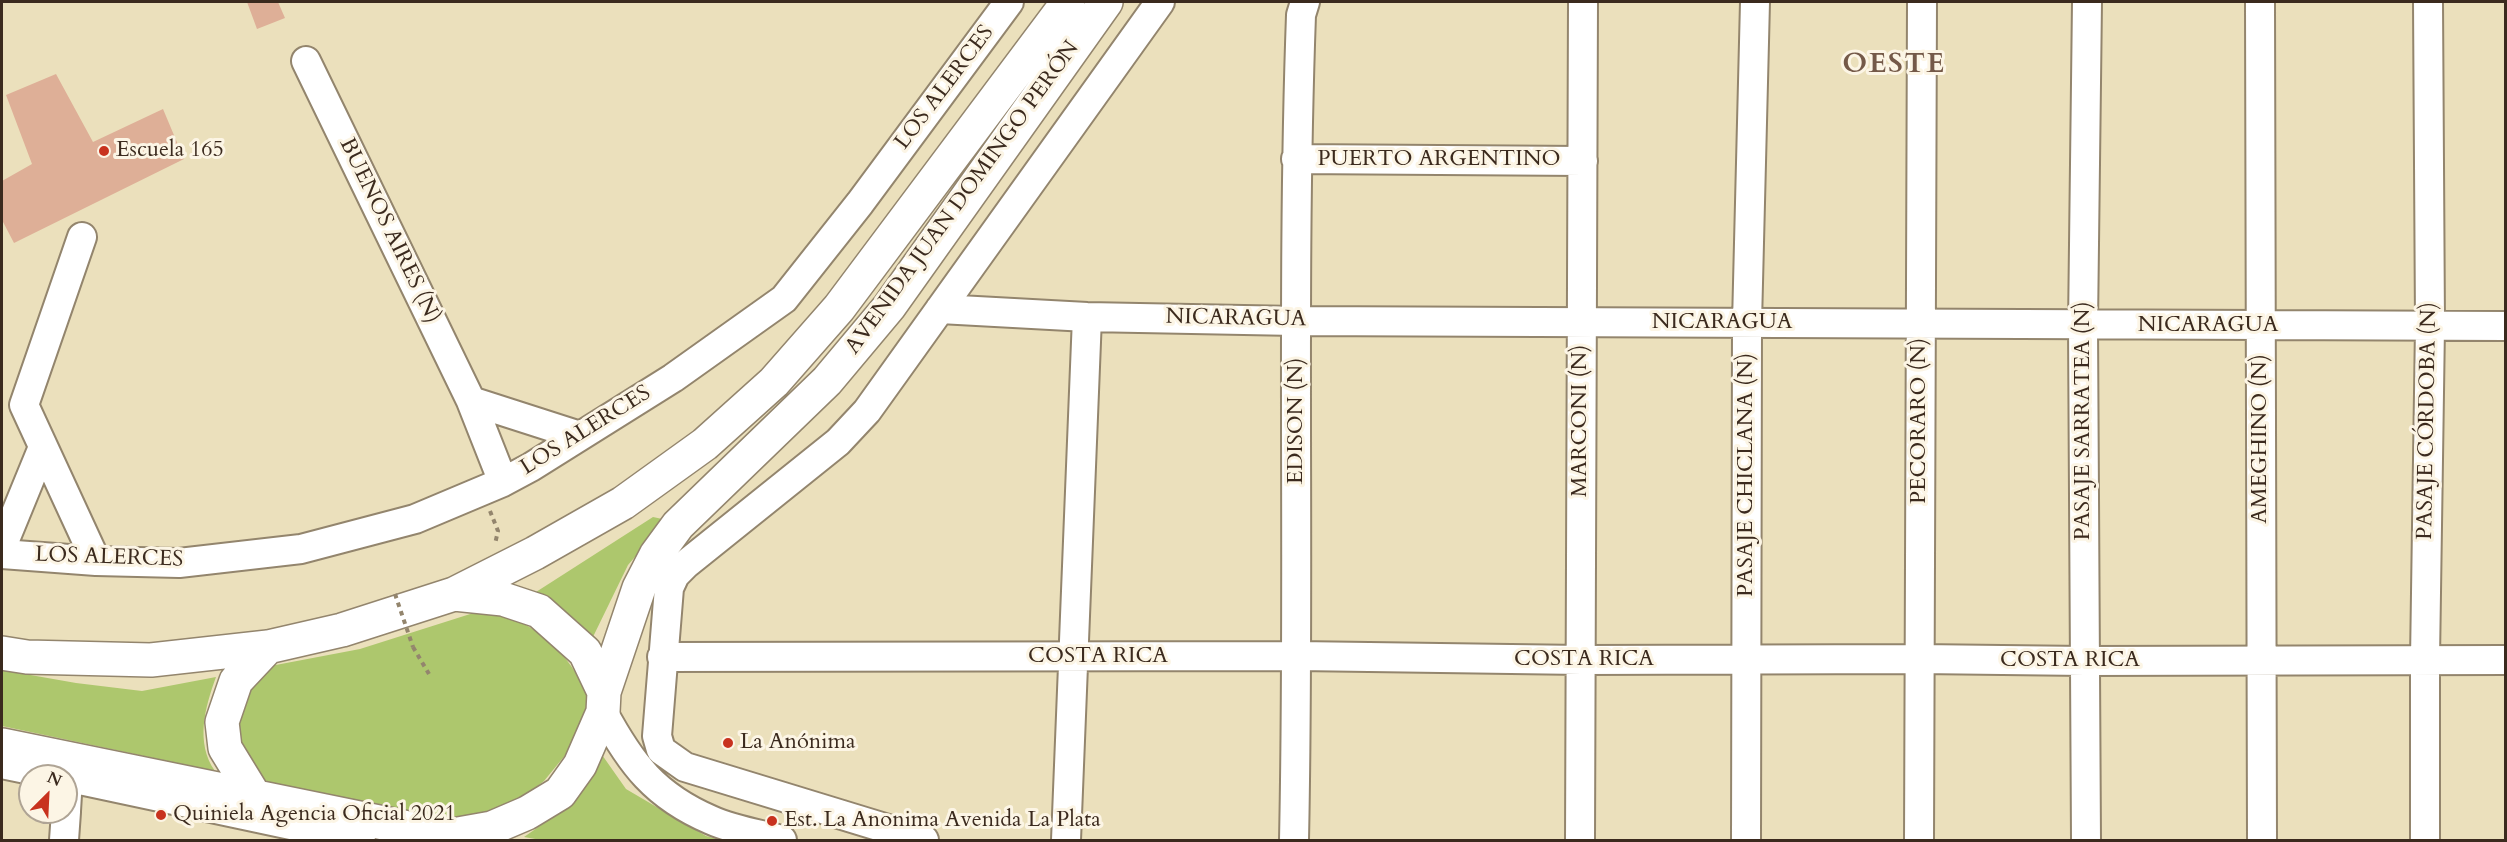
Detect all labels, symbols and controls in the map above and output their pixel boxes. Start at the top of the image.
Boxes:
street label: LOS ALERCES [890,21,1000,155]
street label: AVENIDA JUAN DOMINGO PERÓN [840,36,1086,360]
district label: OESTE [1842,49,1946,83]
street label: BUENOS AIRES (N) [333,134,445,328]
place label: Escuela 165 [116,138,224,164]
marker: Escuela 165 [97,144,111,158]
street label: PUERTO ARGENTINO [1318,147,1560,173]
street label: PASAJE SARRATEA (N) [2071,301,2097,541]
street label: PASAJE CÓRDOBA (N) [2413,302,2443,540]
street label: NICARAGUA [1165,305,1307,333]
street label: NICARAGUA [1652,310,1792,336]
street label: NICARAGUA [2138,313,2278,339]
street label: PECORARO (N) [1907,338,1933,504]
street label: MARCONI (N) [1568,345,1594,497]
street label: PASAJE CHICLANA (N) [1734,353,1760,597]
street label: AMEGHINO (N) [2248,354,2274,524]
street label: EDISON (N) [1284,358,1310,484]
street label: LOS ALERCES [516,380,656,482]
street label: LOS ALERCES [34,542,184,574]
street label: COSTA RICA [1028,644,1168,670]
street label: COSTA RICA [1514,647,1654,673]
street label: COSTA RICA [2000,648,2140,674]
place label: La Anónima [740,730,856,756]
marker: La Anónima [721,736,735,750]
north arrow [18,764,78,824]
text: N [44,767,65,792]
place label: Quiniela Agencia Oficial 2021 [173,802,456,828]
marker: Quiniela Agencia Oficial 2021 [154,808,168,822]
place label: Est. La Anonima Avenida La Plata [784,808,1101,834]
marker: Est. La Anonima Avenida La Plata [765,814,779,828]

